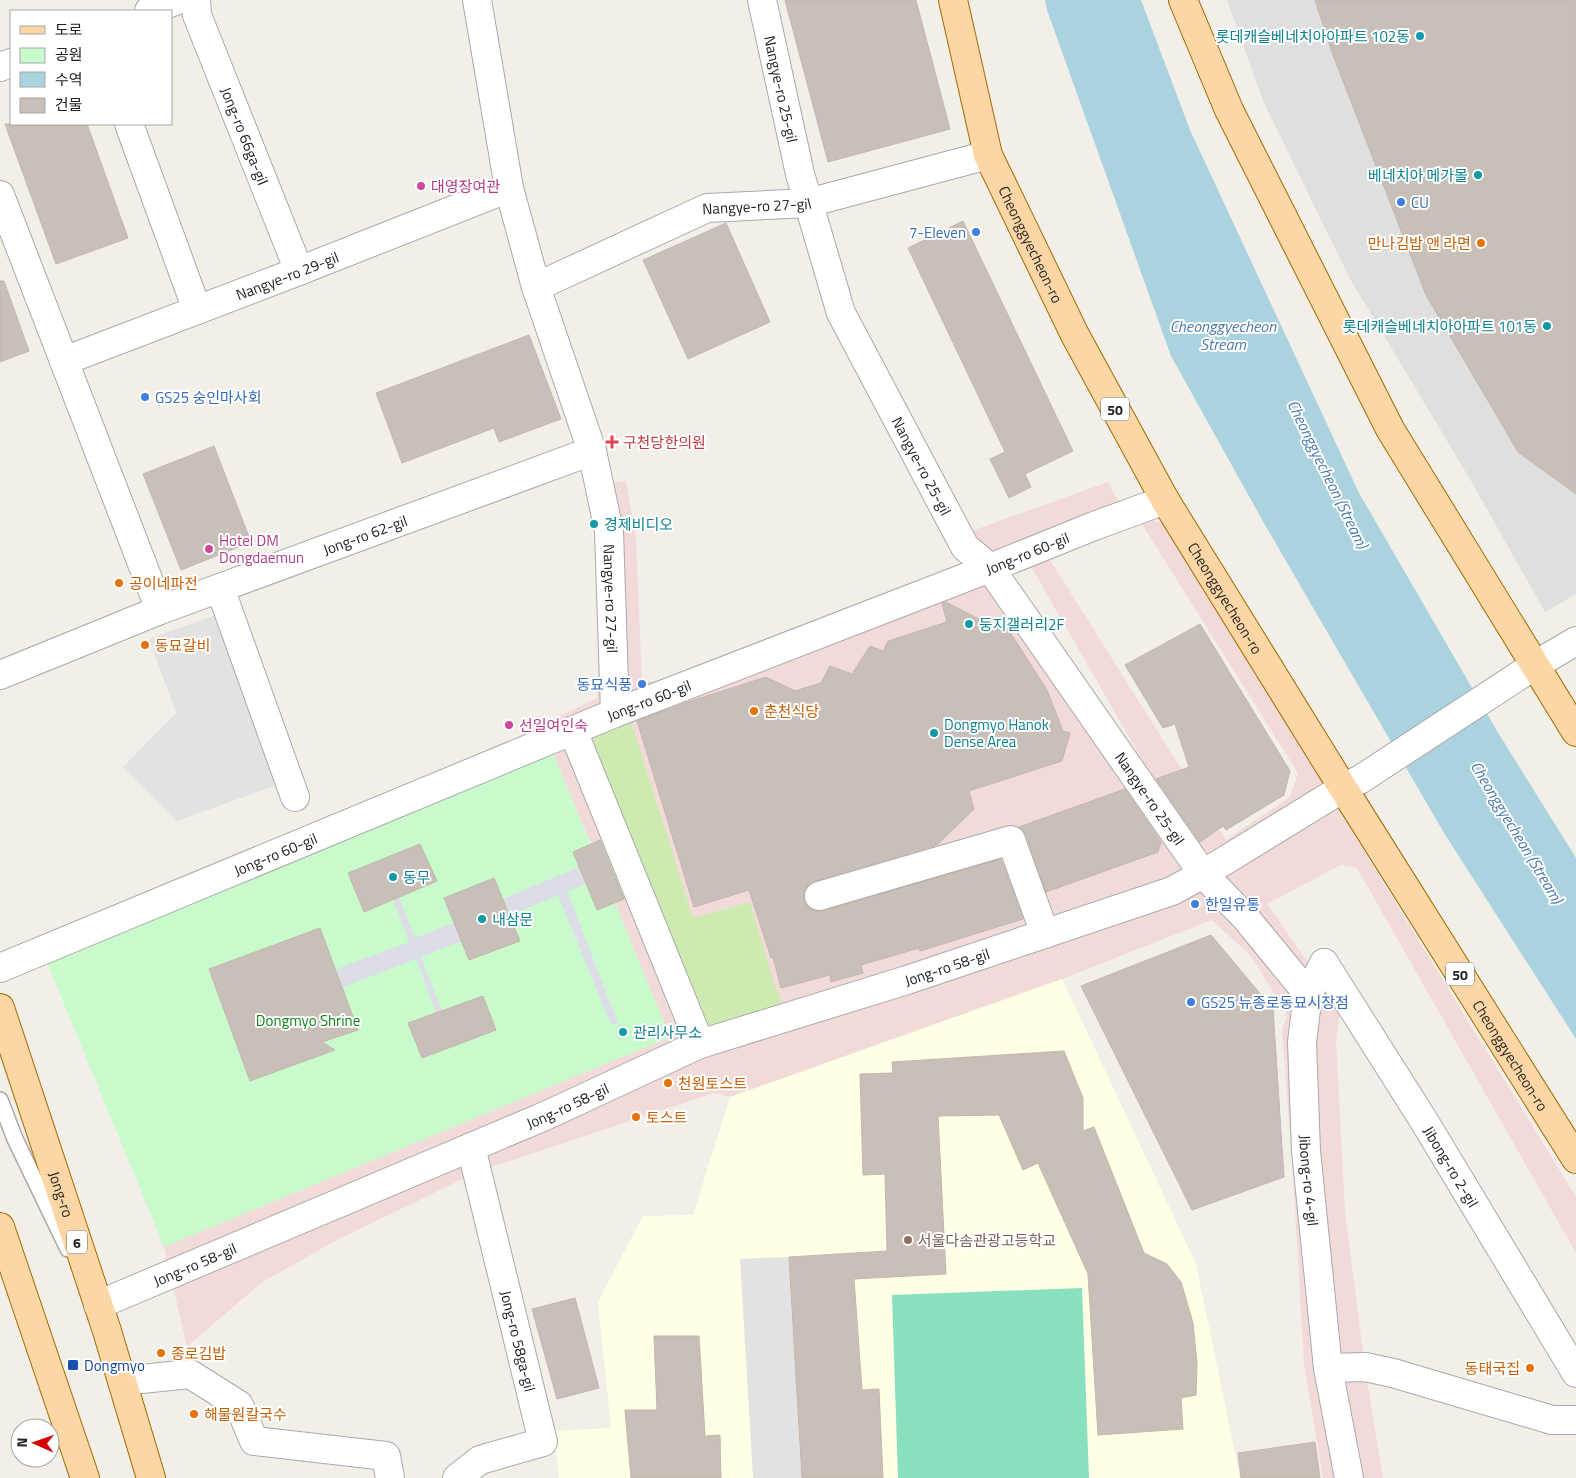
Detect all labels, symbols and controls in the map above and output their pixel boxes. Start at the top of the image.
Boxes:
legend [10,10,172,125]
text: 도로 [55,18,83,41]
place label: 롯데캐슬베네치아아파트 102동 [1216,25,1410,48]
marker: 롯데캐슬베네치아아파트 102동 [1414,30,1426,42]
street label: Nangye-ro 25-gil [759,33,804,145]
text: 공원 [55,43,83,66]
text: 수역 [55,68,83,91]
street label: Jong-ro 66ga-gil [215,83,275,188]
text: 건물 [55,93,83,116]
place label: 베네치아 메가몰 [1368,164,1468,187]
marker: 베네치아 메가몰 [1472,169,1484,181]
place label: 대영장여관 [431,175,500,198]
marker: 대영장여관 [415,180,427,192]
street label: Cheonggyecheon-ro [993,182,1069,307]
street label: Nangye-ro 27-gil [702,191,814,220]
place label: CU [1411,191,1429,214]
marker: CU [1395,196,1407,208]
place label: 7-Eleven [909,221,966,244]
marker: 7-Eleven [970,226,982,238]
place label: 만나김밥 앤 라면 [1368,232,1471,255]
marker: 만나김밥 앤 라면 [1475,237,1487,249]
street label: Nangye-ro 29-gil [232,245,342,306]
water label: Cheonggyecheon Stream [1170,314,1277,356]
place label: 롯데캐슬베네치아아파트 101동 [1343,315,1537,338]
marker: 롯데캐슬베네치아아파트 101동 [1541,320,1553,332]
place label: GS25 숭인마사회 [155,386,261,409]
marker: GS25 숭인마사회 [139,391,151,403]
water label: Cheonggyecheon (Stream) [1282,396,1375,554]
road number: 50 [1101,398,1129,420]
street label: Nangye-ro 25-gil [886,412,958,519]
place label: 구천당한의원 [623,431,706,454]
marker: 구천당한의원 [605,435,619,449]
street label: Jong-ro 62-gil [319,509,410,561]
place label: 경제비디오 [604,513,673,536]
marker: 경제비디오 [588,518,600,530]
street label: Jong-ro 60-gil [982,526,1073,580]
place label: Hotel DM Dongdaemun [219,529,304,569]
street label: Cheonggyecheon-ro [1182,538,1269,658]
marker: Hotel DM Dongdaemun [203,543,215,555]
street label: Nangye-ro 27-gil [598,544,625,653]
place label: 공이네파전 [129,572,198,595]
marker: 공이네파전 [113,577,125,589]
place label: 둥지갤러리2F [979,613,1064,636]
marker: 둥지갤러리2F [963,618,975,630]
place label: 동묘갈비 [155,634,210,657]
marker: 동묘갈비 [139,639,151,651]
place label: 동묘식풍 [577,673,632,696]
street label: Jong-ro 60-gil [603,673,694,727]
marker: 동묘식풍 [636,678,648,690]
place label: 춘천식당 [764,700,819,723]
marker: 춘천식당 [748,705,760,717]
place label: Dongmyo Hanok Dense Area [944,713,1049,753]
place label: 선일여인숙 [519,714,588,737]
marker: 선일여인숙 [503,719,515,731]
marker: Dongmyo Hanok Dense Area [928,727,940,739]
street label: Nangye-ro 25-gil [1110,747,1191,849]
water label: Cheonggyecheon (Stream) [1465,756,1570,909]
street label: Jong-ro 60-gil [230,826,321,881]
place label: 동무 [403,866,431,889]
marker: 동무 [387,871,399,883]
place label: 한일유통 [1205,893,1260,916]
marker: 한일유통 [1189,898,1201,910]
place label: 내삼문 [492,908,533,931]
marker: 내삼문 [476,913,488,925]
street label: Jong-ro 58-gil [902,942,993,992]
road number: 50 [1446,962,1474,986]
place label: GS25 뉴종로동묘시장점 [1201,991,1349,1014]
street label: Cheonggyecheon-ro [1467,995,1555,1116]
marker: GS25 뉴종로동묘시장점 [1185,996,1197,1008]
park label: Dongmyo Shrine [256,1009,360,1032]
place label: 관리사무소 [633,1021,702,1044]
marker: 관리사무소 [617,1026,629,1038]
place label: 천원토스트 [678,1072,747,1095]
street label: Jong-ro 58-gil [522,1077,612,1134]
marker: 천원토스트 [662,1077,674,1089]
place label: 토스트 [646,1106,688,1129]
marker: 토스트 [630,1111,642,1123]
street label: Jibong-ro 2-gil [1418,1121,1485,1211]
street label: Jibong-ro 4-gil [1294,1135,1325,1227]
street label: Jong-ro [43,1168,80,1220]
place label: 서울다솜관광고등학교 [918,1229,1056,1252]
road number: 6 [67,1230,87,1254]
marker: 서울다솜관광고등학교 [902,1234,914,1246]
street label: Jong-ro 58-gil [149,1236,240,1292]
street label: Jong-ro 58ga-gil [494,1288,542,1394]
place label: 종로김밥 [171,1342,226,1365]
marker: 종로김밥 [155,1347,167,1359]
place label: Dongmyo [84,1354,145,1377]
place label: 동태국집 [1465,1357,1520,1380]
marker: Dongmyo [66,1358,80,1372]
marker: 동태국집 [1524,1362,1536,1374]
place label: 해물원칼국수 [204,1403,287,1426]
marker: 해물원칼국수 [188,1408,200,1420]
north arrow [10,1418,60,1468]
text: N [11,1437,32,1448]

